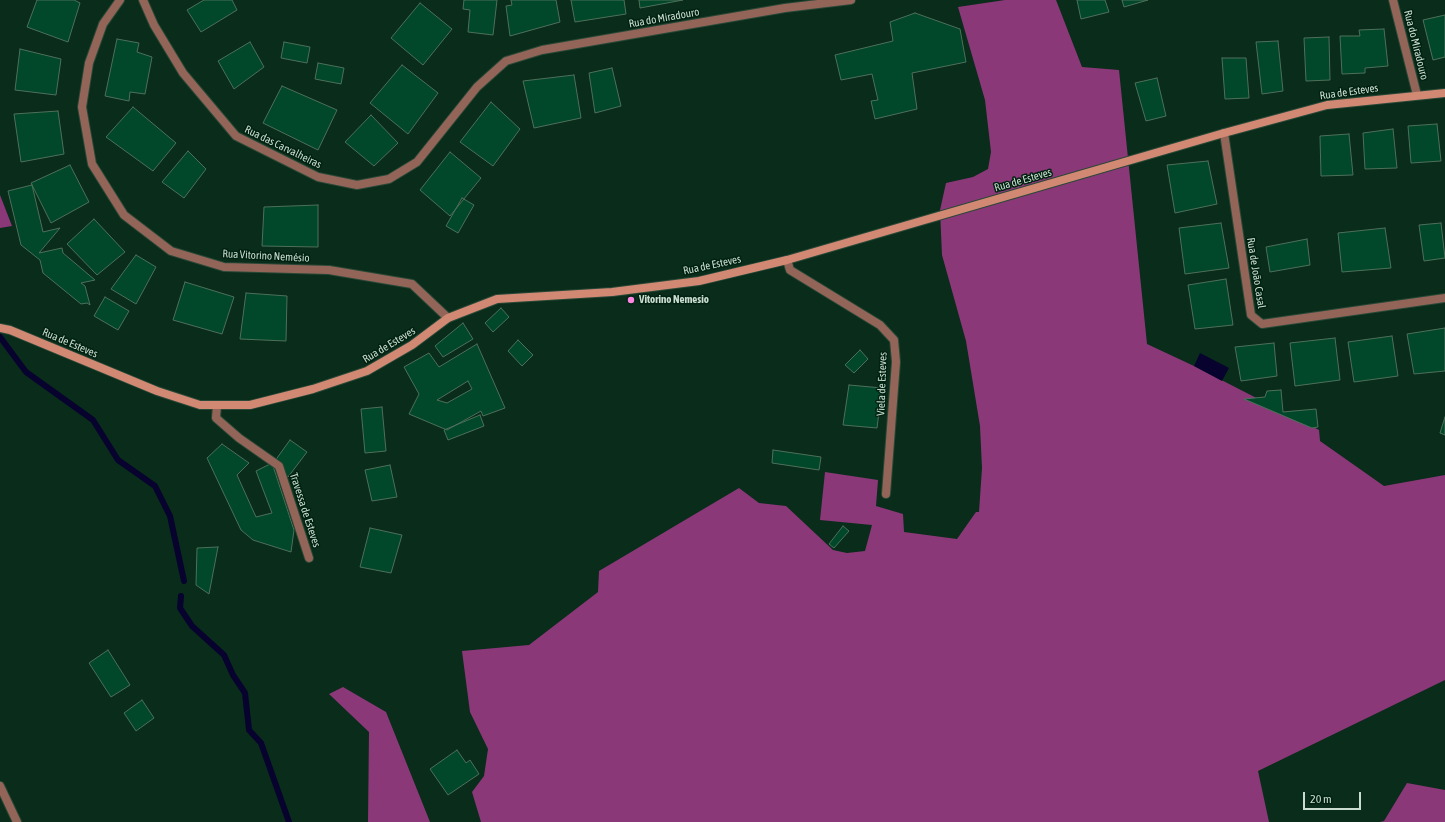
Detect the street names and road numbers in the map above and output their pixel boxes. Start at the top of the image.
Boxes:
street label: Rua do Miradouro [628,5,700,31]
street label: Rua do Miradouro [1401,9,1431,81]
street label: Rua de Esteves [1319,81,1379,103]
street label: Rua das Carvalheiras [242,123,324,171]
street label: Rua de Esteves [993,166,1053,194]
street label: Rua de João Casal [1244,237,1268,309]
street label: Rua Vitorino Nemésio [222,247,310,265]
street label: Rua de Esteves [682,252,742,278]
street label: Rua de Esteves [360,324,418,366]
street label: Rua de Esteves [40,325,100,361]
street label: Viela de Esteves [874,352,890,416]
street label: Travessa de Esteves [287,471,323,549]

